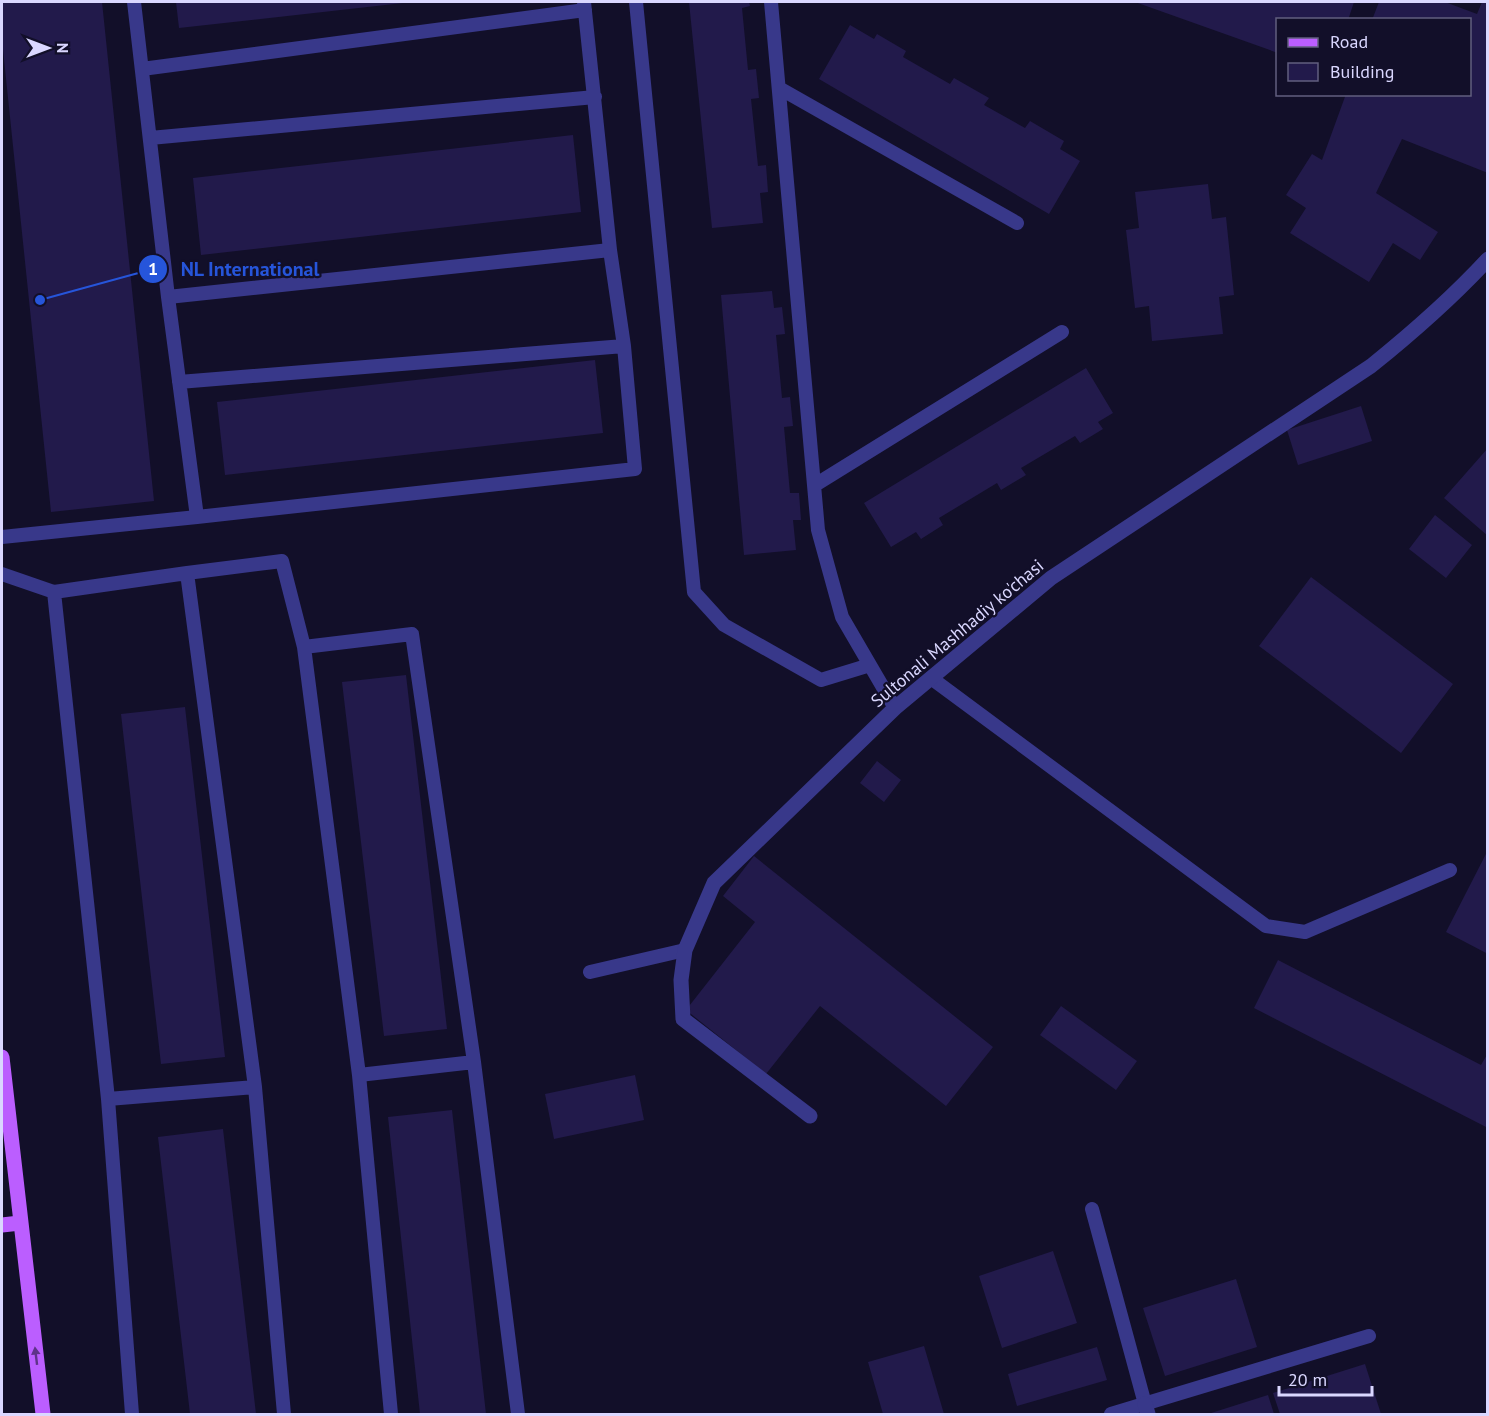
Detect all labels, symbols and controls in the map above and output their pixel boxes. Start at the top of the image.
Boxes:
north arrow [18,18,78,78]
legend [1276,18,1471,96]
text: Road [1330,30,1368,53]
text: N [53,43,73,53]
text: Building [1330,60,1394,83]
callout: NL International [138,250,332,288]
text: NL International [181,256,319,282]
text: 1 [148,257,158,280]
street label: Sultonali Mashhadiy ko'chasi [866,554,1048,712]
one-way arrow [31,1347,41,1366]
scale bar [1279,1359,1372,1397]
text: 20 m [1288,1368,1327,1391]

